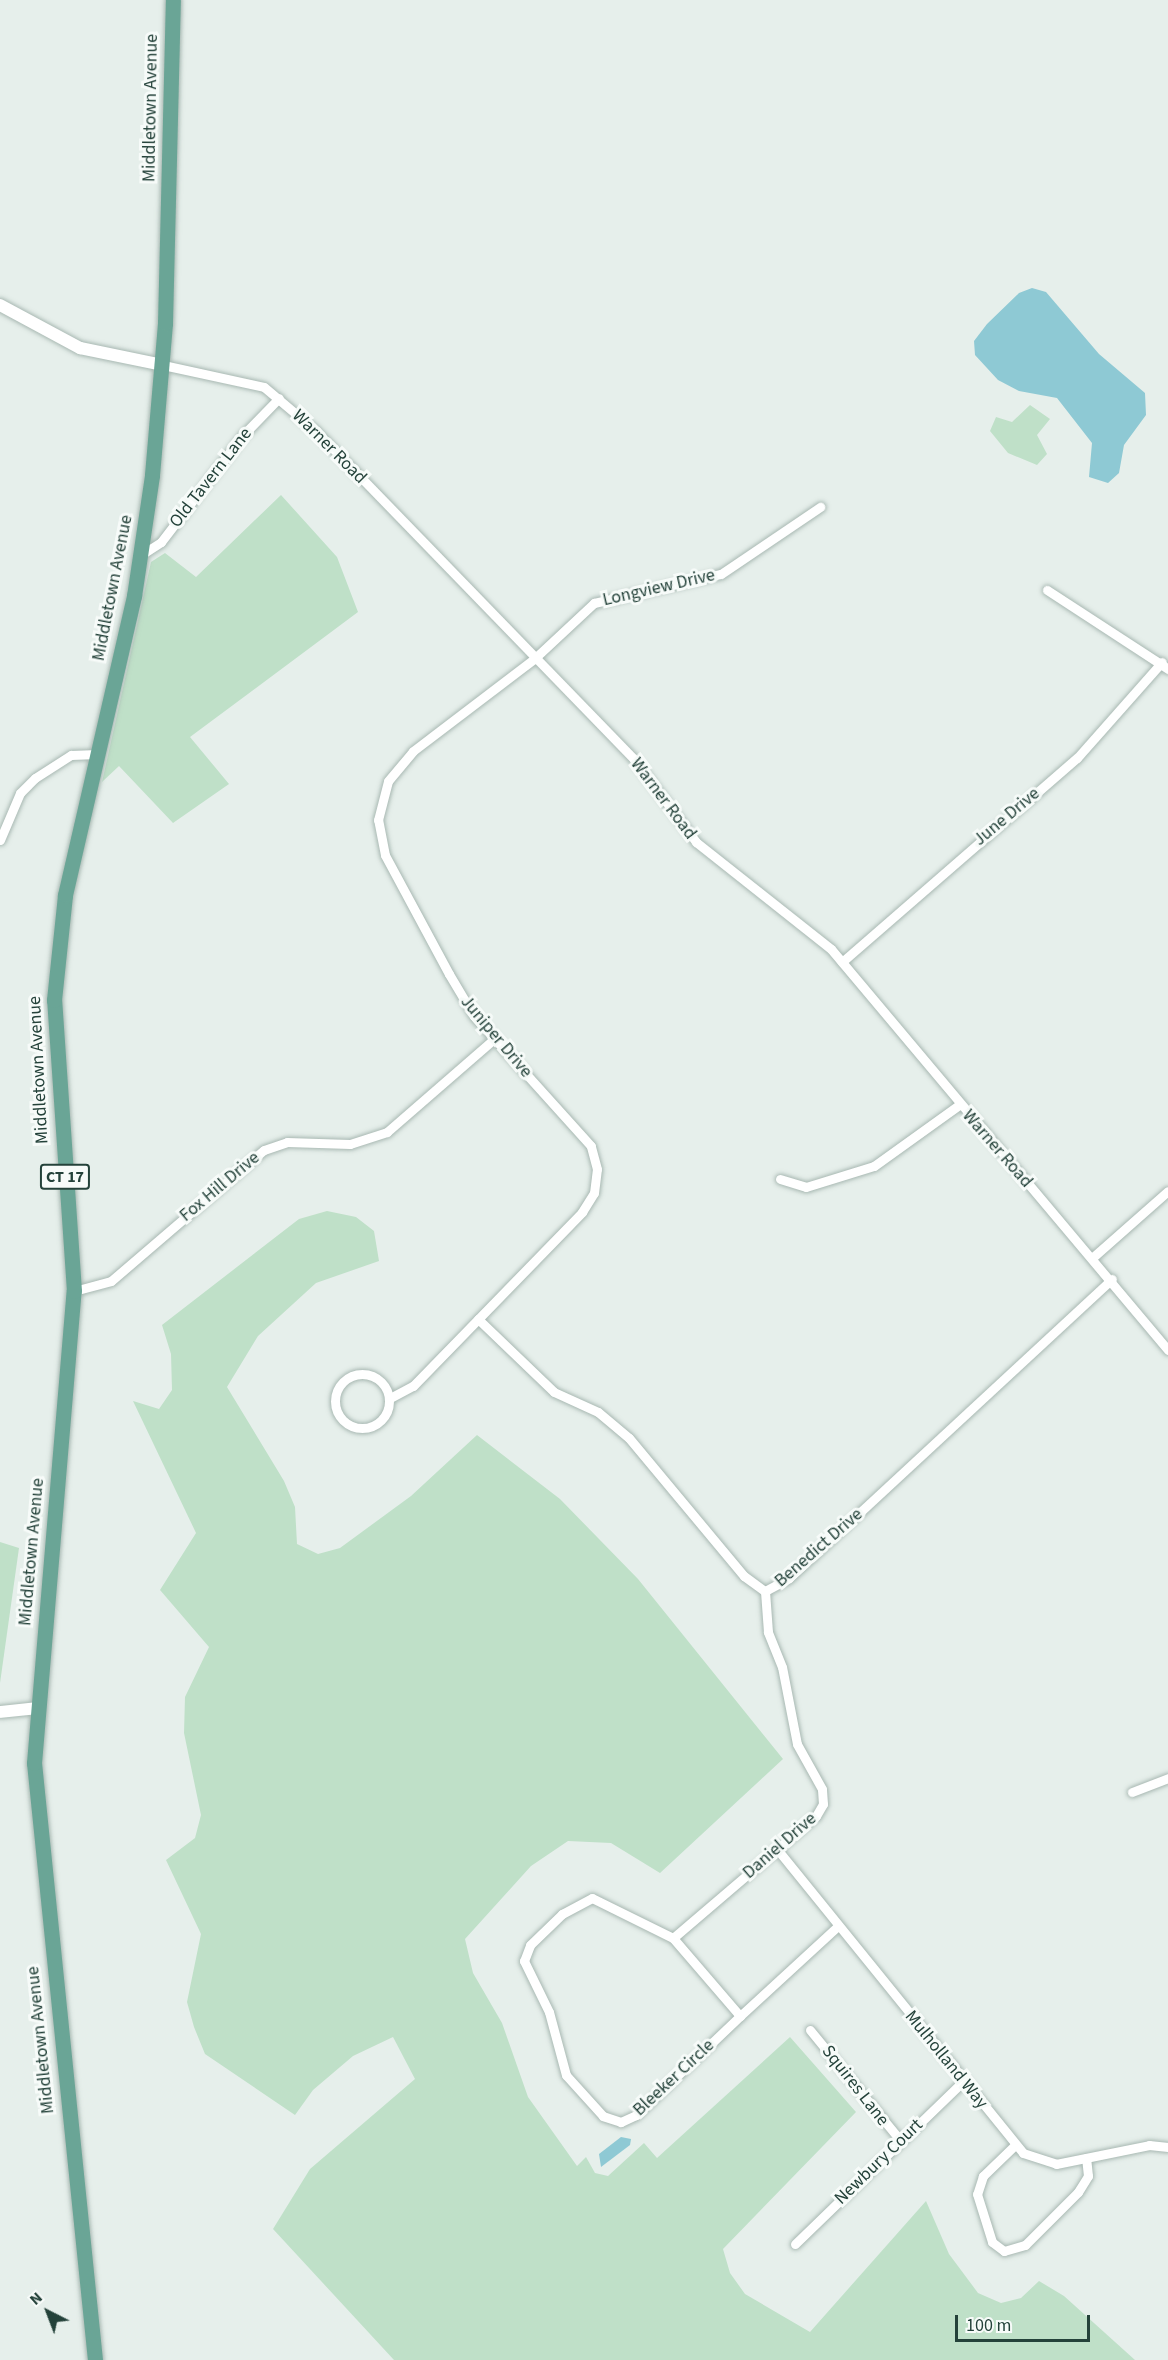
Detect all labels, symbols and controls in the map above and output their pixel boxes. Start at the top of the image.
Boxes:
street label: Middletown Avenue [139,34,163,182]
street label: Warner Road [287,405,371,489]
street label: Old Tavern Lane [165,424,257,532]
street label: Middletown Avenue [88,513,138,663]
street label: Longview Drive [601,565,717,611]
street label: Warner Road [625,754,701,844]
street label: June Drive [969,783,1045,851]
street label: Juniper Drive [455,992,537,1082]
street label: Middletown Avenue [24,995,54,1145]
street label: Warner Road [957,1106,1037,1192]
street label: Fox Hill Drive [176,1147,264,1227]
road number: CT 17 [40,1164,90,1190]
street label: Middletown Avenue [15,1477,49,1627]
street label: Benedict Drive [771,1504,867,1592]
street label: Daniel Drive [739,1808,821,1884]
street label: Middletown Avenue [23,1965,59,2115]
street label: Mulholland Way [900,2007,992,2113]
street label: Bleeker Circle [629,2035,719,2121]
street label: Squires Lane [817,2041,893,2131]
street label: Newbury Court [830,2115,928,2209]
north arrow [18,2282,78,2342]
text: N [25,2287,47,2310]
scale bar [958,2303,1093,2341]
text: 100 m [966,2313,1011,2338]

